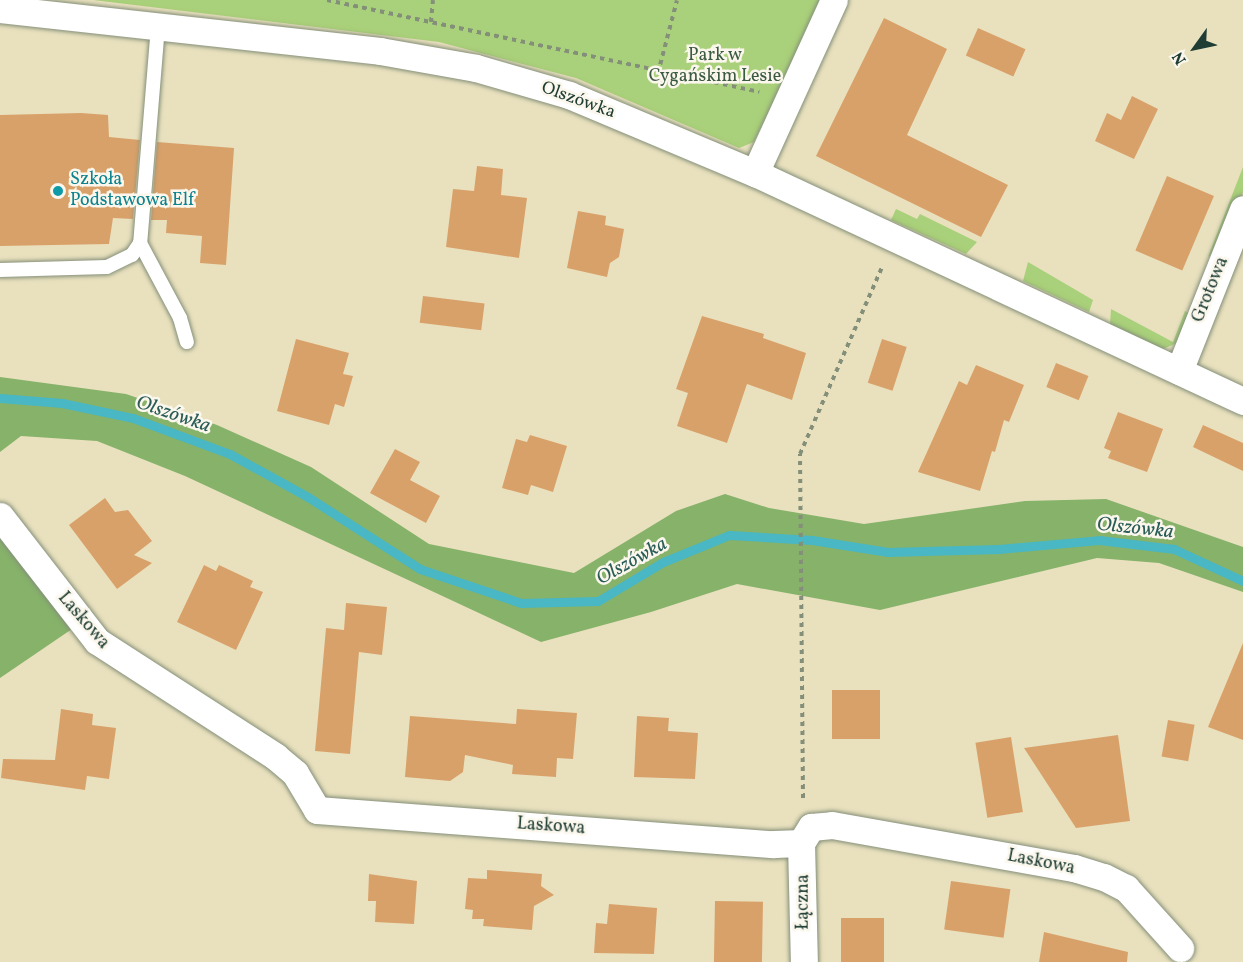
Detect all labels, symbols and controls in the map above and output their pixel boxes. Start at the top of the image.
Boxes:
north arrow [1165,18,1225,78]
park label: Park w Cygańskim Lesie [649,46,781,88]
text: N [1168,47,1192,69]
street label: Olszówka [538,78,618,124]
place label: Szkoła Podstawowa Elf [70,170,194,213]
marker: Szkoła Podstawowa Elf [51,184,65,198]
street label: Grotowa [1188,254,1234,326]
water label: Olszówka [133,391,213,439]
water label: Olszówka [1095,513,1175,545]
water label: Olszówka [592,533,672,591]
street label: Laskowa [52,588,114,654]
street label: Laskowa [516,814,586,840]
street label: Laskowa [1005,846,1077,880]
street label: Łączna [793,874,815,930]

